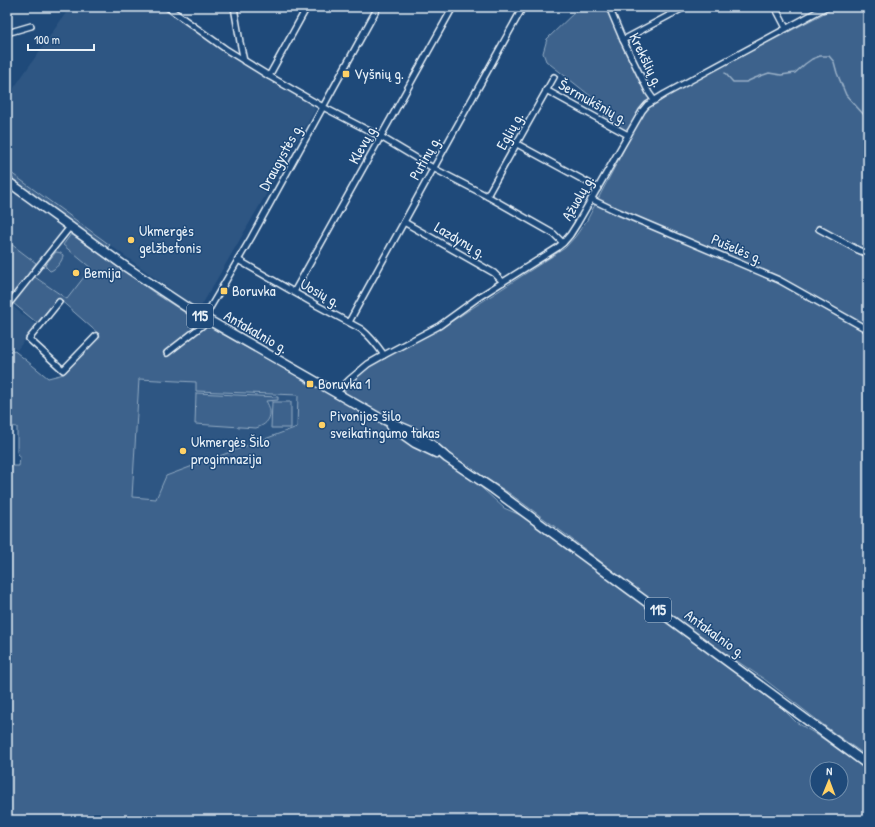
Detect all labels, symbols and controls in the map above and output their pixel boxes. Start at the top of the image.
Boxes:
scale bar [28,26,94,52]
street label: Krekšlių g. [624,29,669,91]
text: 100 m [34,31,60,48]
place label: Vyšnių g. [354,63,404,84]
marker: Vyšnių g. [341,69,351,79]
street label: Šermukšnių g. [555,74,632,129]
street label: Eglių g. [491,108,528,153]
street label: Draugystės g. [253,119,308,194]
street label: Klevų g. [343,120,382,168]
street label: Putinų g. [404,132,445,184]
street label: Ąžuolų g. [556,171,599,224]
street label: Lazdynų g. [431,216,490,263]
place label: Ukmergės gelžbetonis [139,220,202,258]
street label: Pušelės g. [708,228,766,269]
marker: Ukmergės gelžbetonis [126,235,136,245]
place label: Bemija [84,262,121,283]
marker: Bemija [71,268,81,278]
street label: Uosių g. [296,273,344,312]
place label: Boruvka [232,280,276,301]
marker: Boruvka [219,286,229,296]
road number: 115 [187,304,213,328]
street label: Antakalnio g. [220,305,292,358]
place label: Boruvka 1 [318,373,370,394]
marker: Boruvka 1 [305,379,315,389]
place label: Pivonijos šilo sveikatingumo takas [330,405,440,443]
marker: Pivonijos šilo sveikatingumo takas [317,420,327,430]
place label: Ukmergės Šilo progimnazija [191,431,270,469]
marker: Ukmergės Šilo progimnazija [178,446,188,456]
road number: 115 [645,598,671,622]
street label: Antakalnio g. [680,604,750,663]
north arrow [809,761,849,801]
text: N [826,764,832,778]

